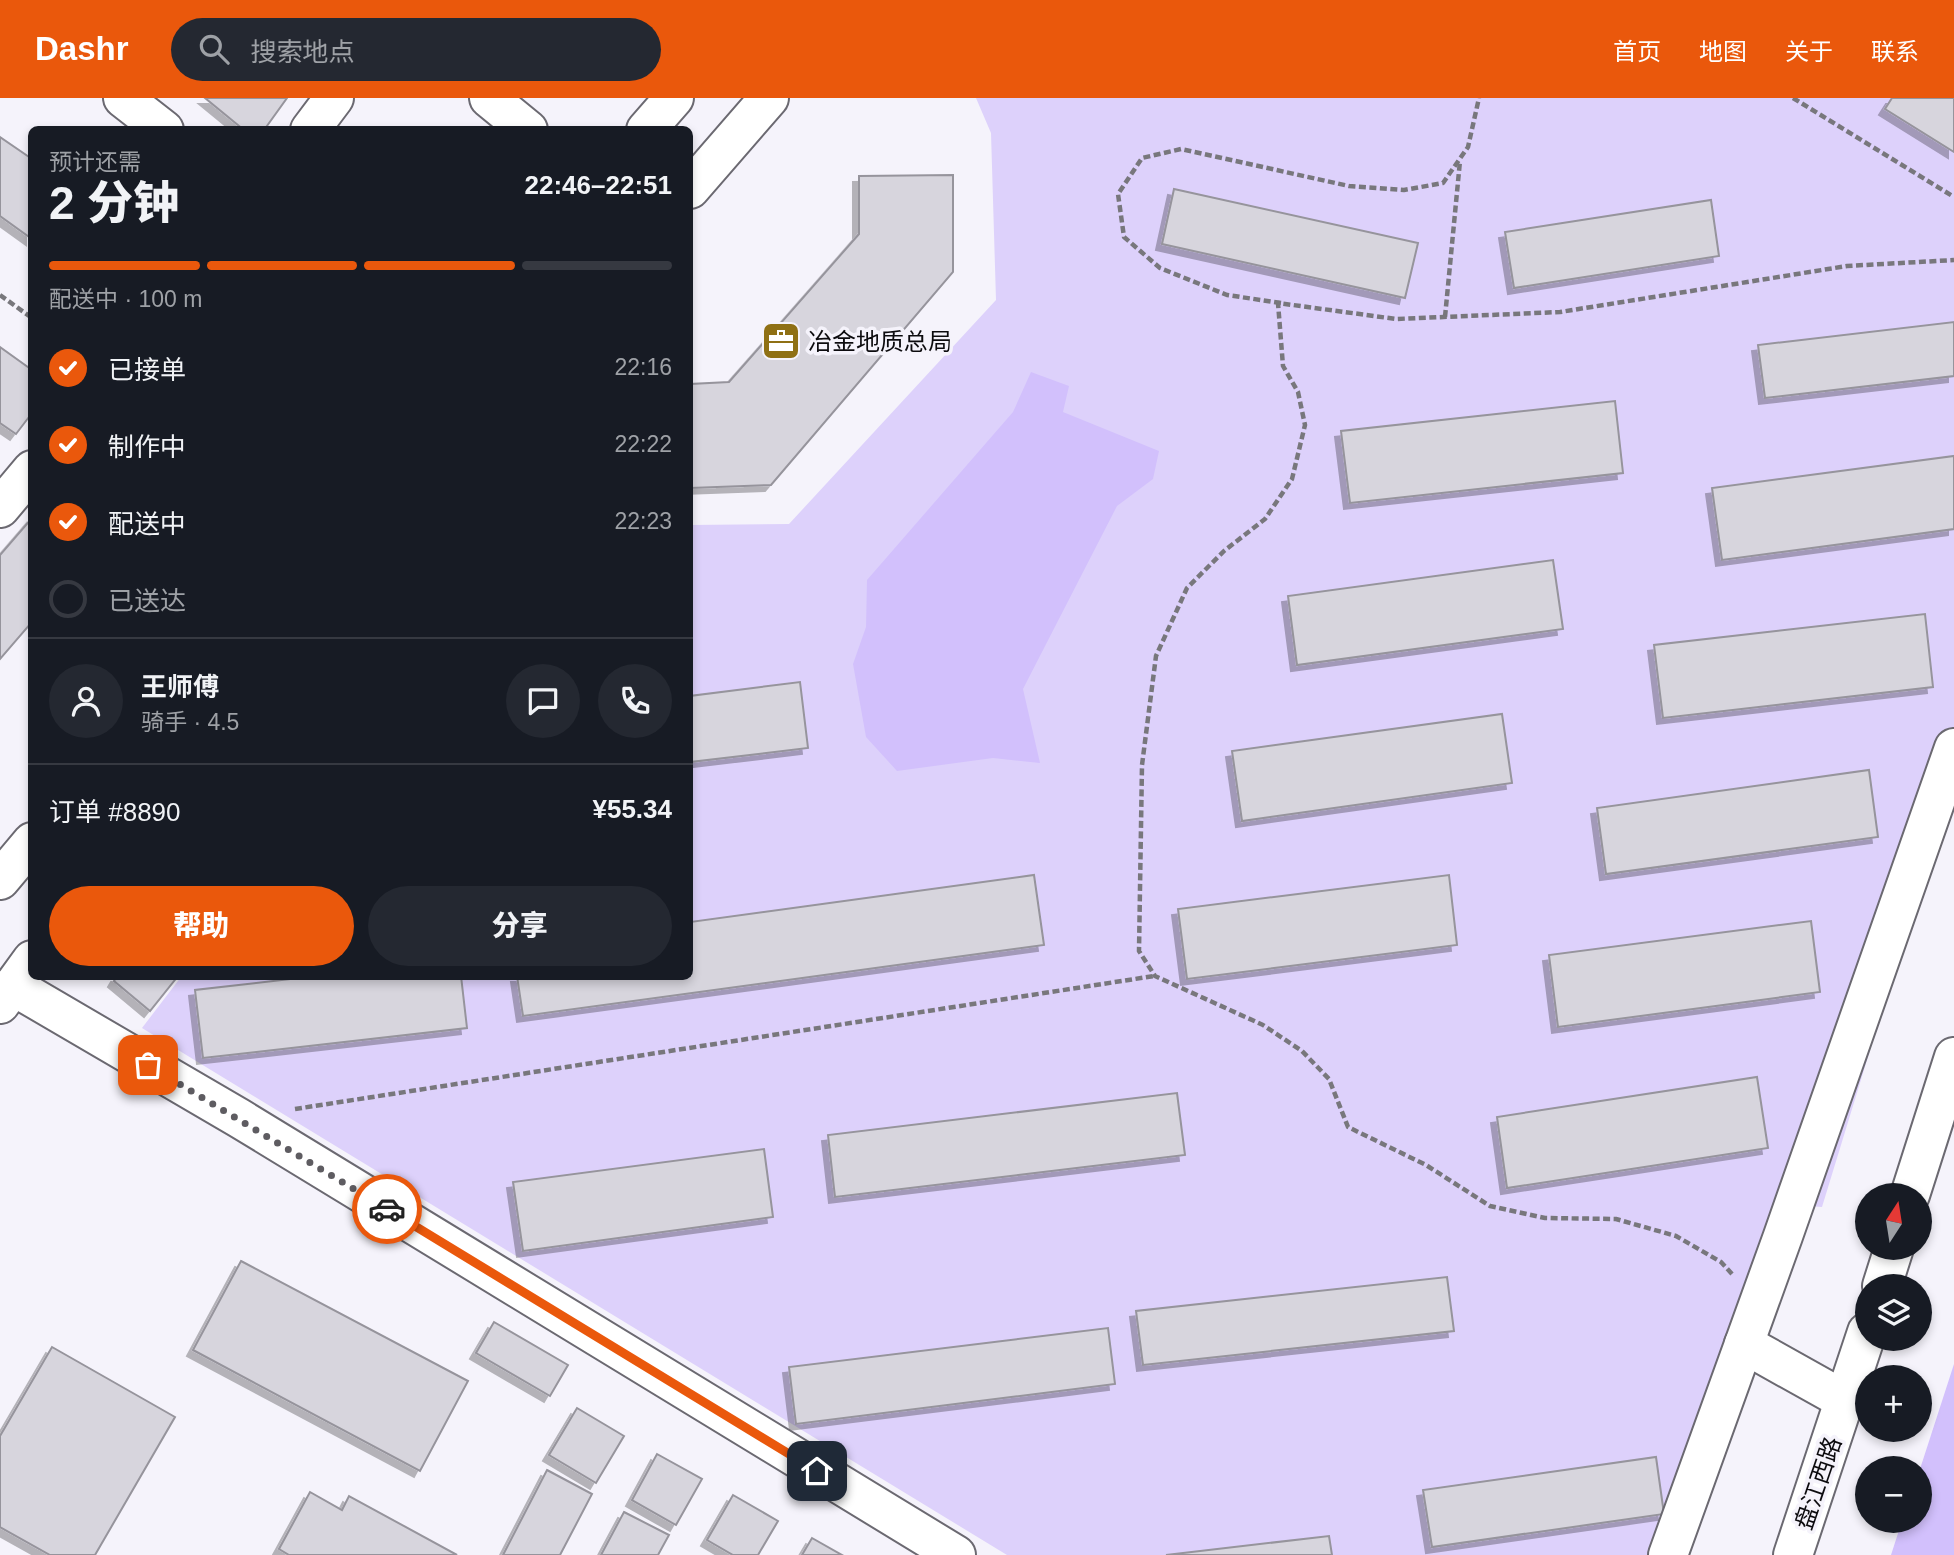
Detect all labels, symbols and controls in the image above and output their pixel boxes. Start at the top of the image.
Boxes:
search box [171,18,661,81]
text: Dashr [35,30,129,67]
icon: search [195,30,233,68]
text: 搜索地点 [251,37,355,67]
text: 首页 [1613,38,1661,65]
text: 地图 [1699,38,1747,65]
text: 关于 [1785,38,1833,65]
text: 联系 [1871,38,1919,65]
text: 预计还需 [49,149,141,175]
text: 22:46–22:51 [525,170,672,200]
text: 2 分钟 [49,177,179,229]
text: 配送中 · 100 m [49,286,202,312]
office icon: 冶金地质总局 [760,320,802,362]
place label: 冶金地质总局 [808,328,952,355]
icon: check [49,349,87,387]
text: 22:16 [614,354,672,380]
text: 已接单 [108,355,186,385]
icon: check [49,426,87,464]
text: 22:22 [614,431,672,457]
text: 制作中 [108,432,186,462]
icon: check [49,503,87,541]
text: 22:23 [614,508,672,534]
text: 配送中 [108,509,186,539]
text: 已送达 [108,586,186,616]
button: person [49,664,123,738]
button: chat [506,664,580,738]
button: phone [598,664,672,738]
text: 王师傅 [141,672,219,702]
text: 骑手 · 4.5 [141,709,239,735]
text: ¥55.34 [592,794,672,824]
text: 订单 #8890 [49,797,181,827]
button: 帮助 [49,886,354,966]
button: 分享 [368,886,672,966]
pin [118,1035,178,1095]
icon: bag [129,1046,167,1084]
courier [352,1174,422,1244]
north arrow [1855,1183,1932,1260]
map controls [1855,1183,1932,1533]
icon: car [368,1190,406,1228]
button: layers [1855,1274,1932,1351]
button: + [1855,1365,1932,1442]
street label: 盘江西路 [1790,1433,1846,1533]
pin [787,1441,847,1501]
icon: home [798,1452,836,1490]
button: − [1855,1456,1932,1533]

